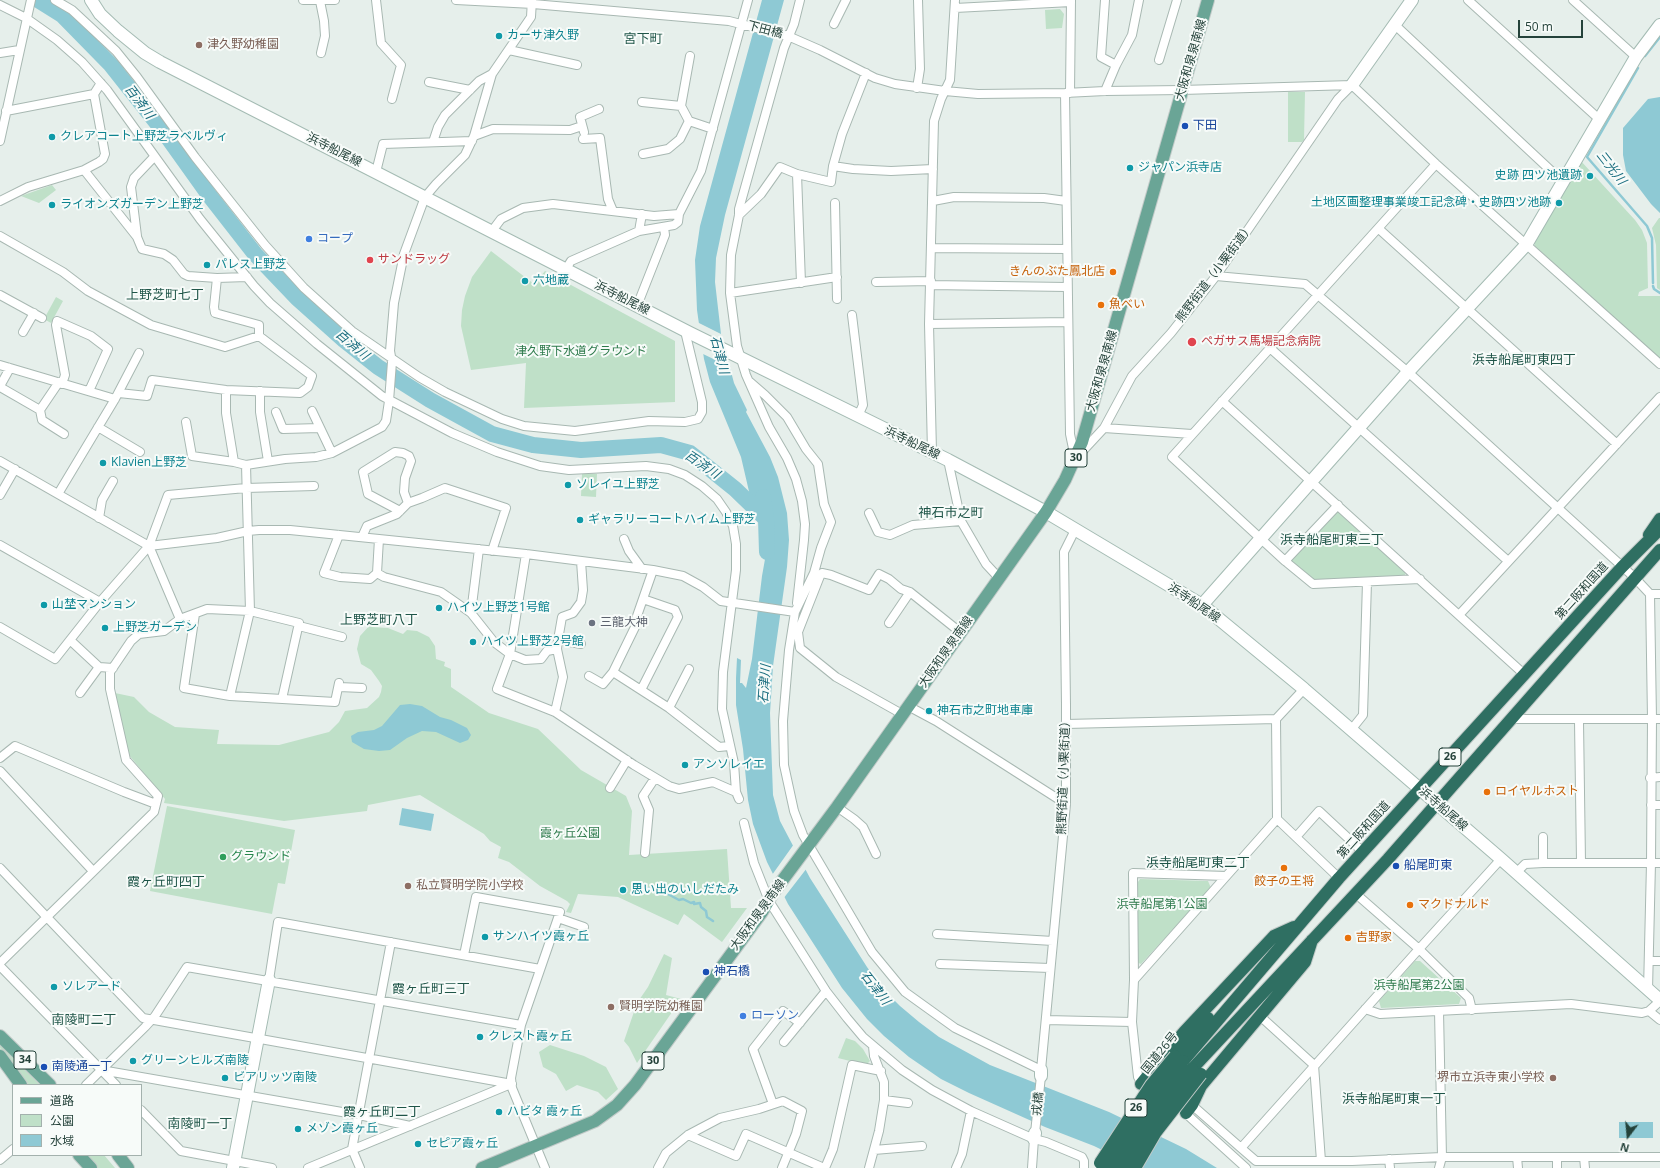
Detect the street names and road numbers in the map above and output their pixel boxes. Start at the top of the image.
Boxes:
street label: 下田橋 [746,18,784,42]
street label: 大阪和泉泉南線 [1173,18,1209,102]
street label: 浜寺船尾線 [304,130,364,170]
street label: 熊野街道（小栗街道） [1173,221,1257,325]
street label: 浜寺船尾線 [592,278,652,318]
street label: 大阪和泉泉南線 [1084,329,1120,413]
street label: 浜寺船尾線 [882,423,942,463]
road number: 30 [1065,449,1087,467]
street label: 第二阪和国道 [1553,559,1611,623]
street label: 浜寺船尾線 [1165,580,1223,626]
street label: 大阪和泉泉南線 [916,613,976,691]
street label: 熊野街道（小栗街道） [1055,715,1073,835]
road number: 26 [1439,748,1461,766]
street label: 浜寺船尾線 [1416,784,1470,834]
street label: 第二阪和国道 [1335,798,1393,862]
street label: 大阪和泉泉南線 [727,877,789,953]
street label: 国道26号 [1139,1029,1181,1077]
road number: 34 [14,1051,36,1069]
road number: 30 [642,1052,664,1070]
street label: 戎橋 [1030,1091,1046,1117]
road number: 26 [1125,1099,1147,1117]

